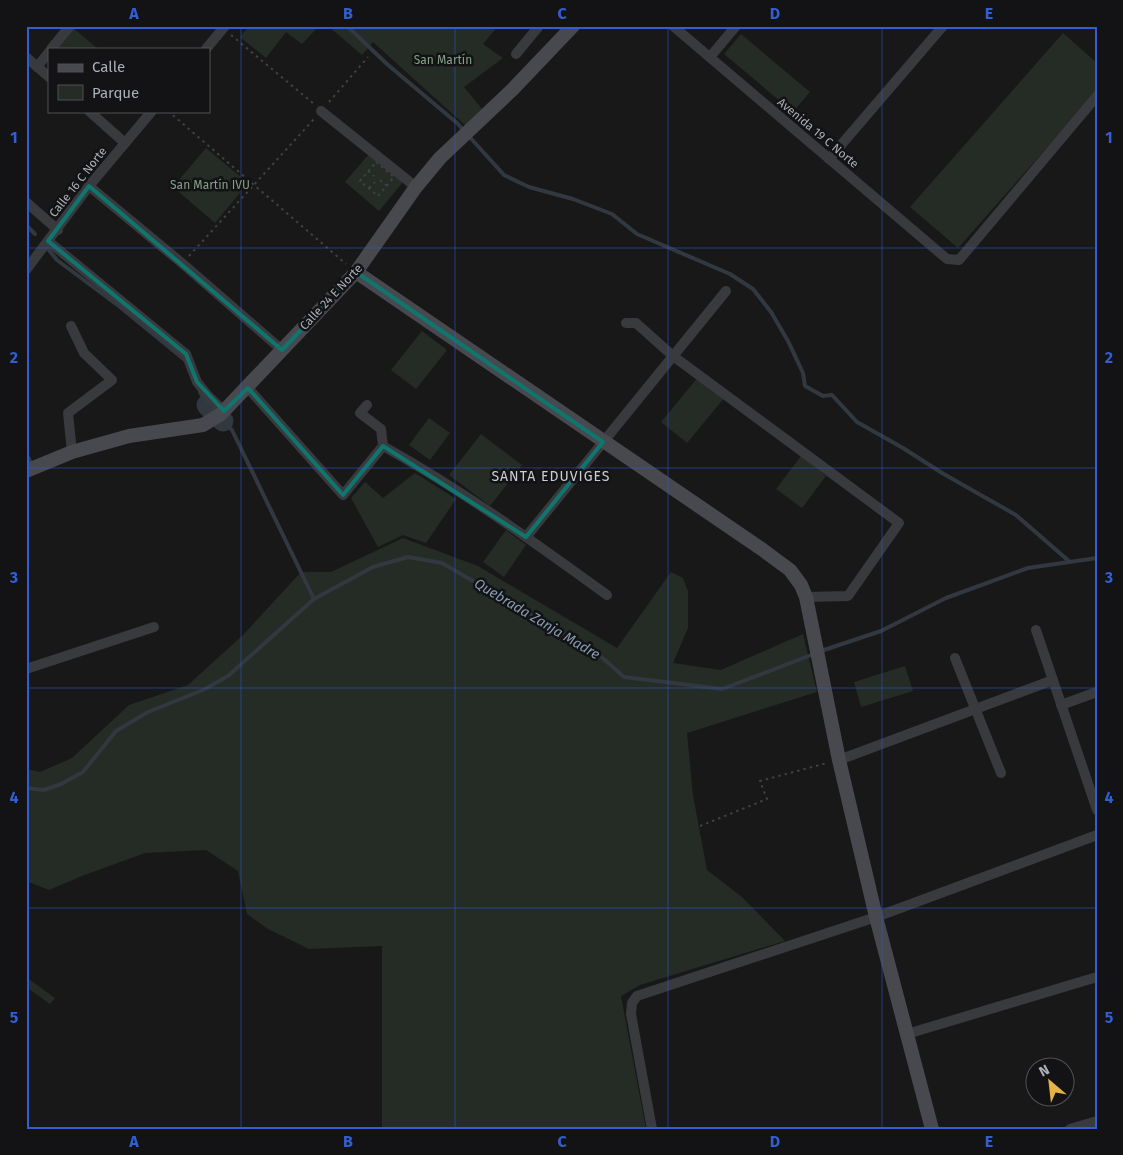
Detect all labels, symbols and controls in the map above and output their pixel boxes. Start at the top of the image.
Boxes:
text: A [128,4,139,23]
text: B [343,4,353,23]
text: C [557,4,567,23]
text: D [770,4,780,23]
text: E [985,4,993,23]
legend [48,48,210,112]
park label: San Martín [414,53,472,67]
text: Calle [92,58,125,76]
text: Parque [92,84,139,102]
street label: Avenida 19 C Norte [775,95,861,171]
text: 1 [10,128,18,147]
text: 1 [1105,128,1113,147]
street label: Calle 16 C Norte [46,144,110,220]
park label: San Martín IVU [170,178,250,192]
street label: Calle 24 E Norte [297,261,365,333]
text: 2 [10,348,18,367]
text: 2 [1105,348,1113,367]
district label: SANTA EDUVIGES [492,468,610,485]
text: 3 [9,568,18,587]
text: 3 [1104,568,1113,587]
water label: Quebrada Zanja Madre [471,575,603,663]
text: 4 [9,788,19,807]
text: 4 [1104,788,1114,807]
text: 5 [10,1008,19,1027]
text: 5 [1105,1008,1114,1027]
north arrow [1026,1058,1076,1108]
text: N [1036,1061,1052,1081]
text: A [128,1132,139,1151]
text: B [343,1132,353,1151]
text: C [557,1132,567,1151]
text: D [770,1132,780,1151]
text: E [985,1132,993,1151]

